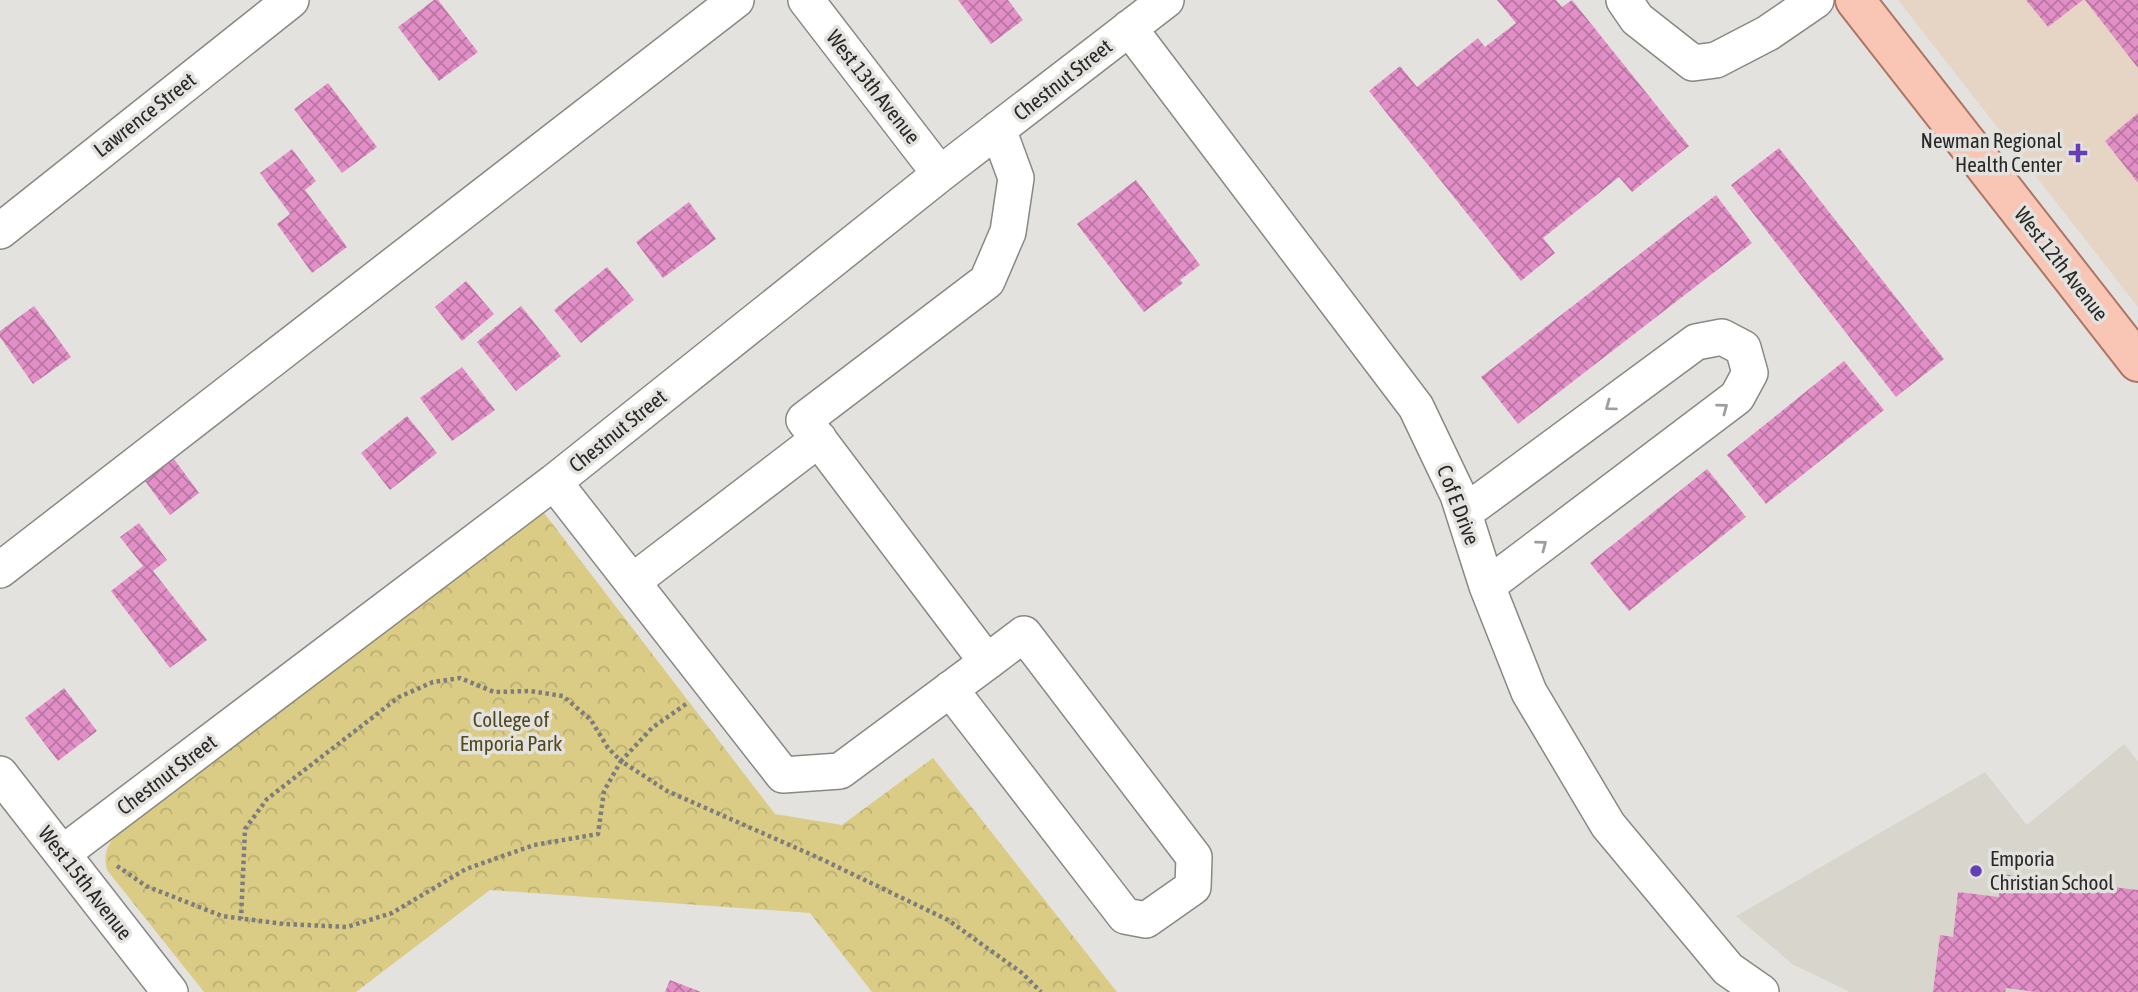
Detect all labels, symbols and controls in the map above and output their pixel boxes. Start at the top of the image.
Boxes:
street label: West 13th Avenue [822,25,926,148]
street label: Chestnut Street [1009,33,1116,125]
street label: Lawrence Street [89,67,200,161]
place label: Newman Regional Health Center [1921,128,2063,176]
marker: Newman Regional Health Center [2068,143,2088,163]
street label: West 12th Avenue [2010,202,2114,325]
street label: Chestnut Street [564,384,671,477]
one-way arrow [1605,397,1618,410]
one-way arrow [1715,403,1728,416]
street label: C of E Drive [1433,461,1485,548]
one-way arrow [1534,540,1546,553]
park label: College of Emporia Park [460,707,562,755]
street label: Chestnut Street [112,729,221,819]
street label: West 15th Avenue [34,821,138,944]
place label: Emporia Christian School [1990,846,2114,894]
marker: Emporia Christian School [1968,863,1984,879]

